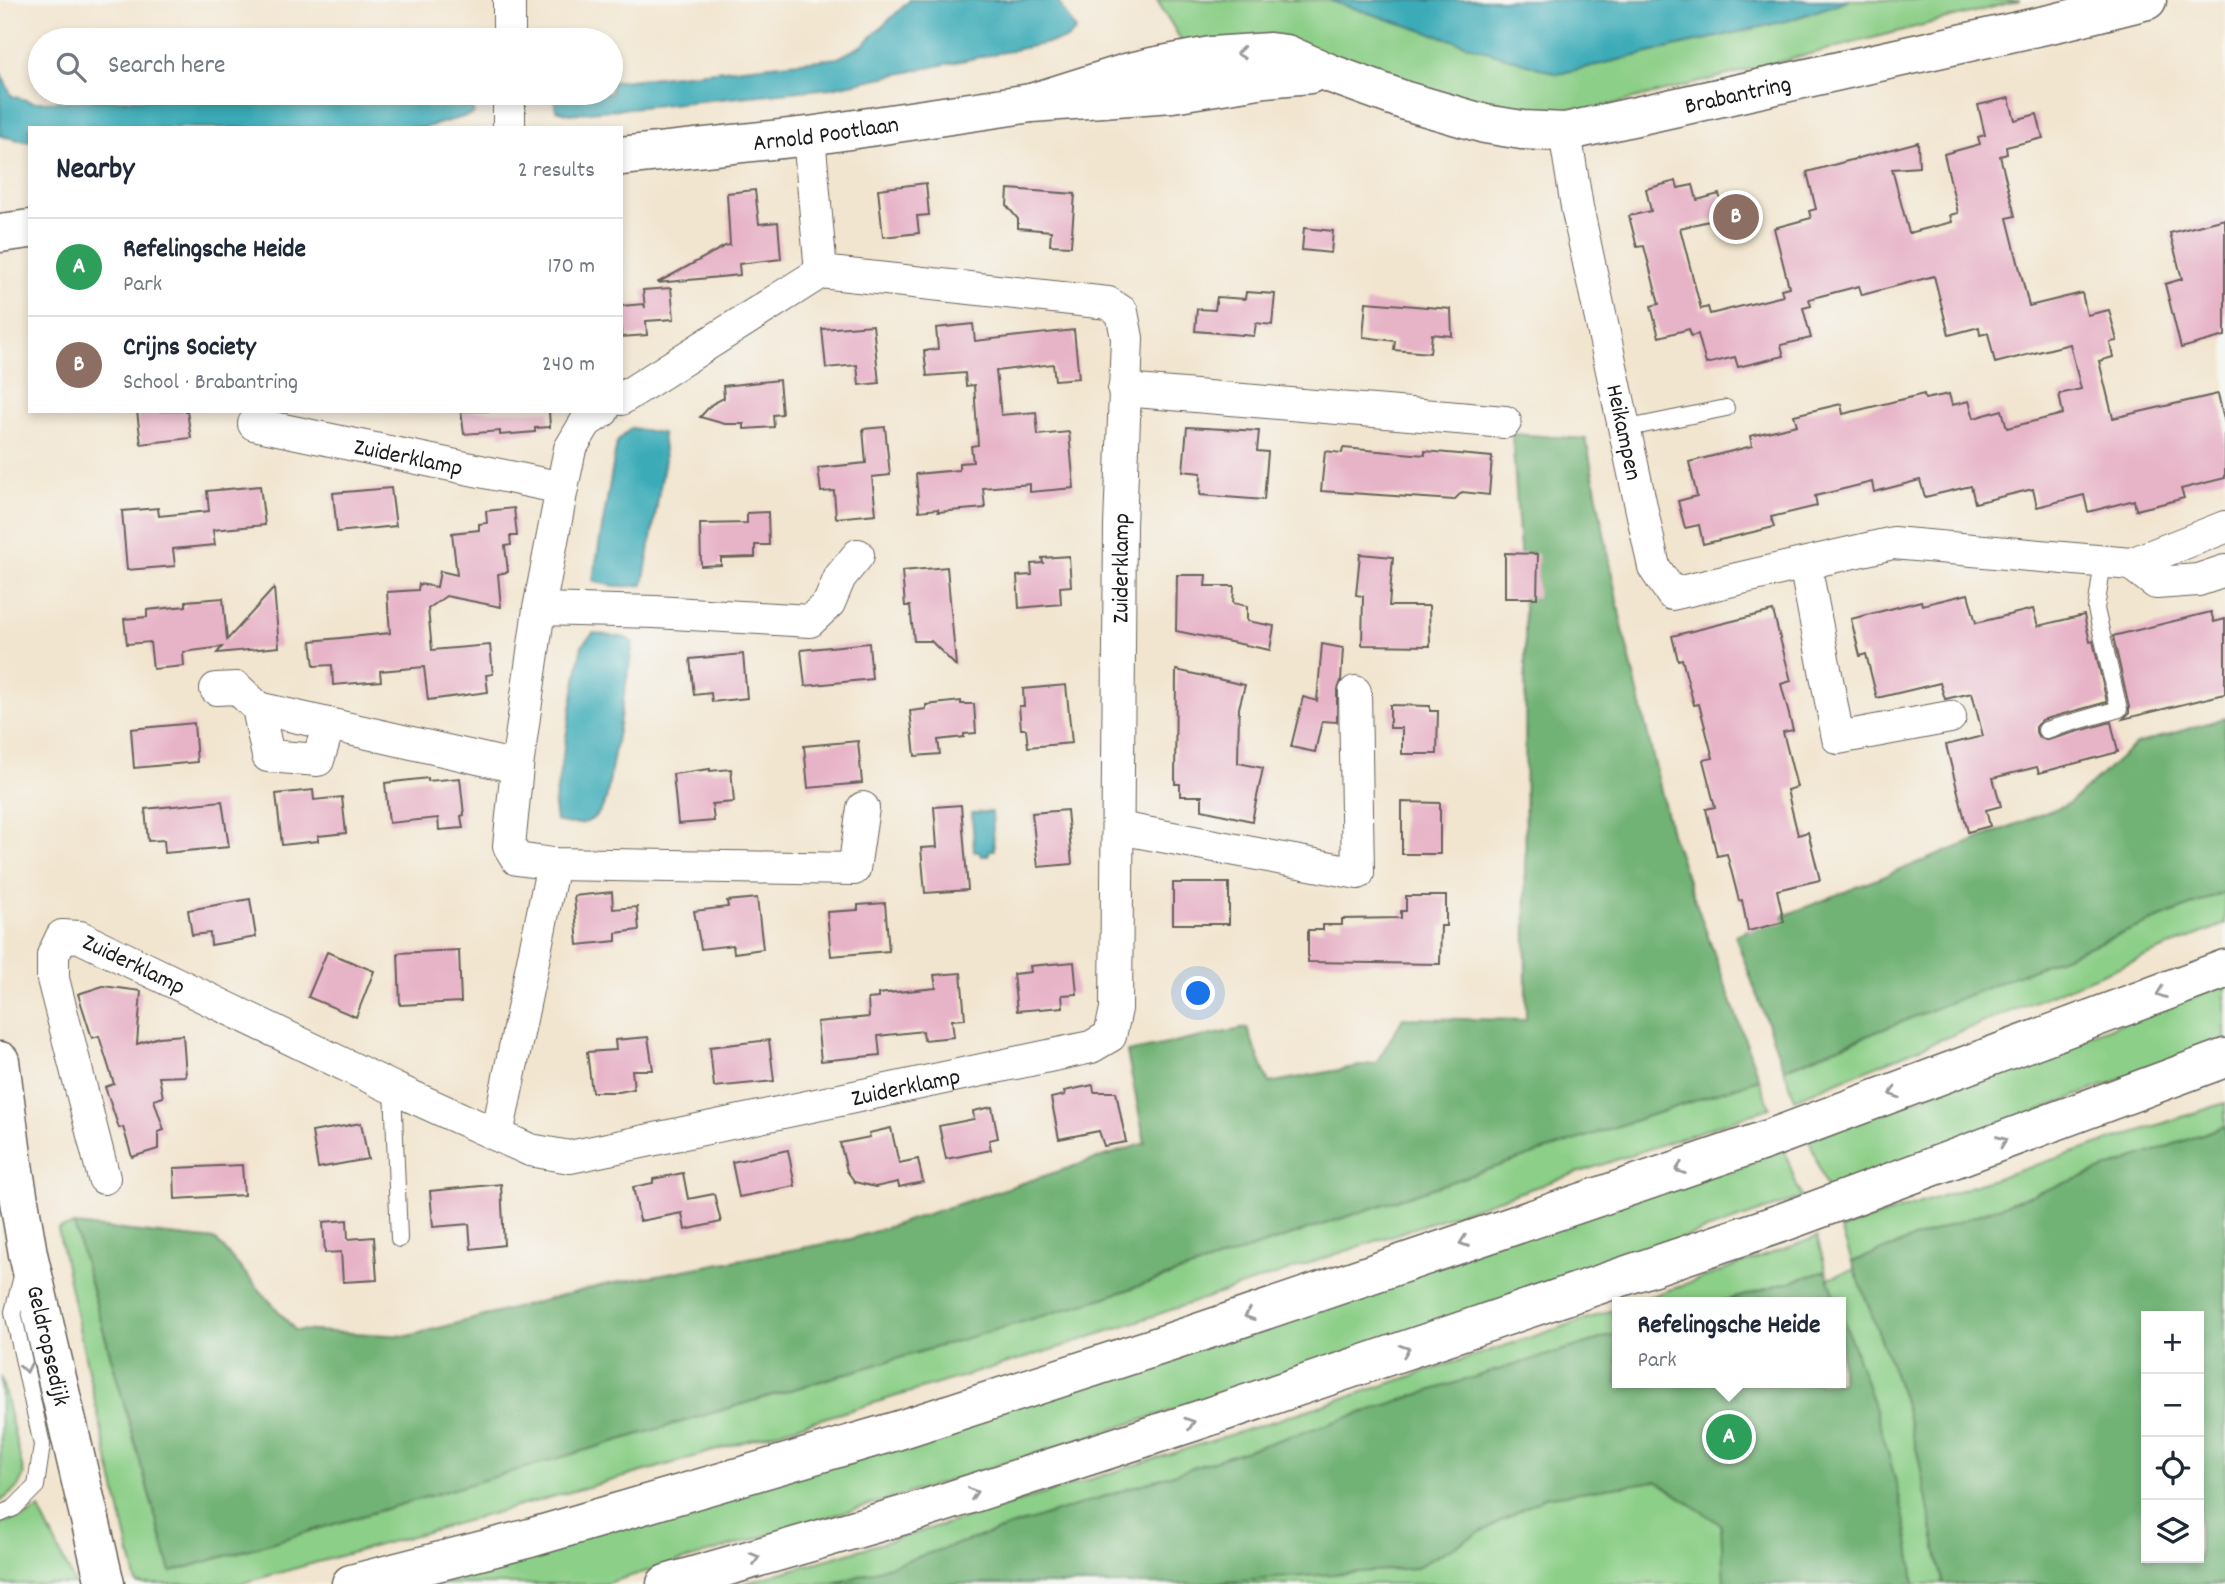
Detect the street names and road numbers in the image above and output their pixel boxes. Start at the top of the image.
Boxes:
street label: Brabantring [1682,68,1795,125]
street label: Arnold Pootlaan [751,109,901,162]
street label: Heikampen [1595,381,1649,484]
street label: Zuiderklamp [351,431,466,487]
street label: Zuiderklamp [1105,512,1140,624]
street label: Zuiderklamp [76,927,190,1005]
street label: Zuiderklamp [849,1061,964,1117]
street label: Geldropsedijk [16,1282,77,1410]

